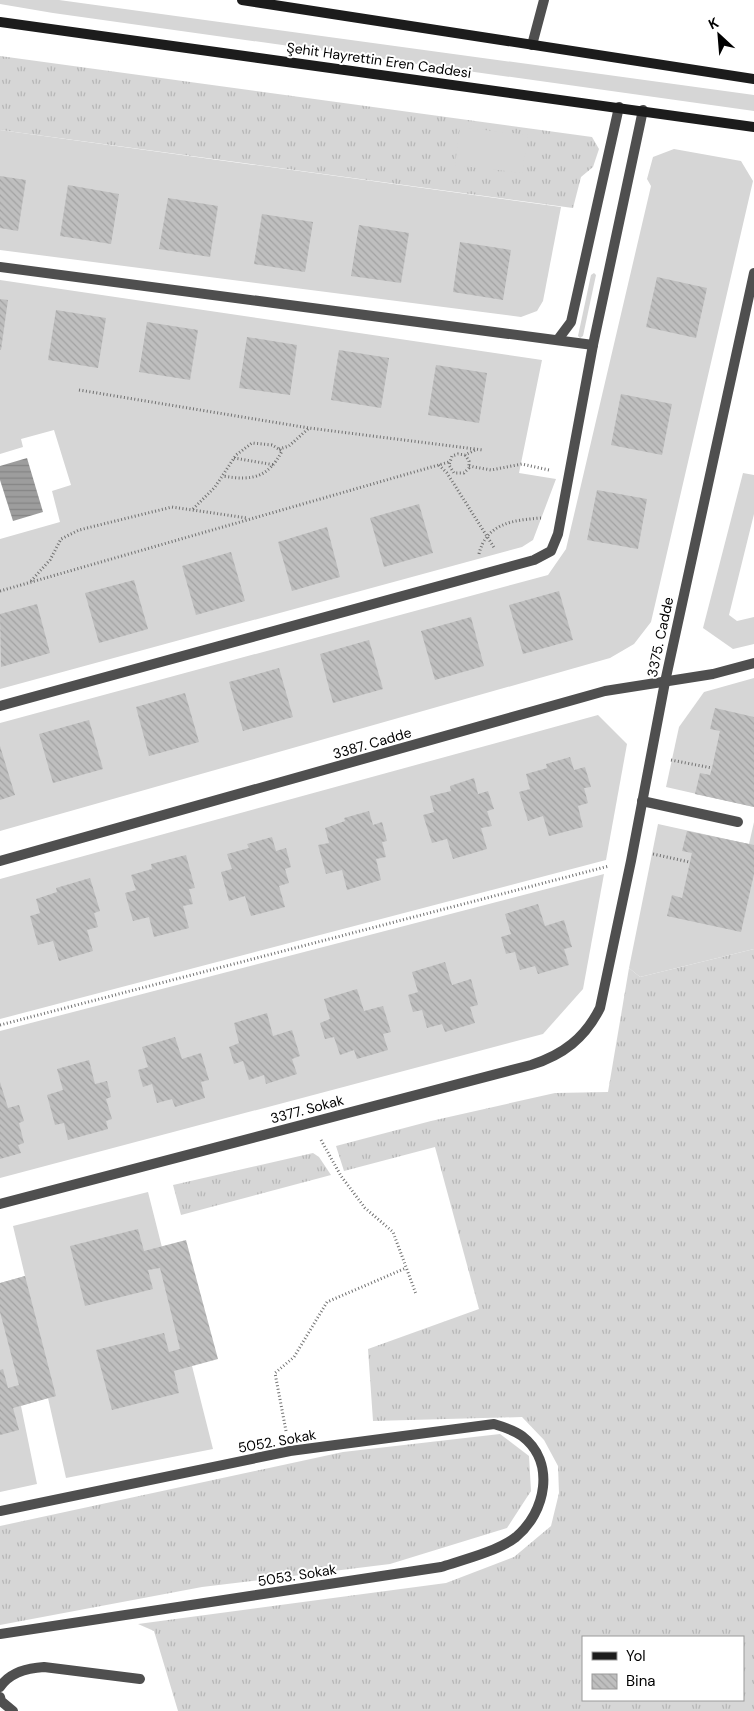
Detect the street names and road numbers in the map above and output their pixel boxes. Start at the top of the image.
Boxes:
street label: Şehit Hayrettin Eren Caddesi [286,38,472,82]
street label: 3375. Cadde [643,595,677,679]
street label: 3387. Cadde [331,723,413,763]
street label: 3377. Sokak [268,1091,346,1127]
street label: 5052. Sokak [236,1425,318,1457]
street label: 5053. Sokak [256,1560,338,1590]

